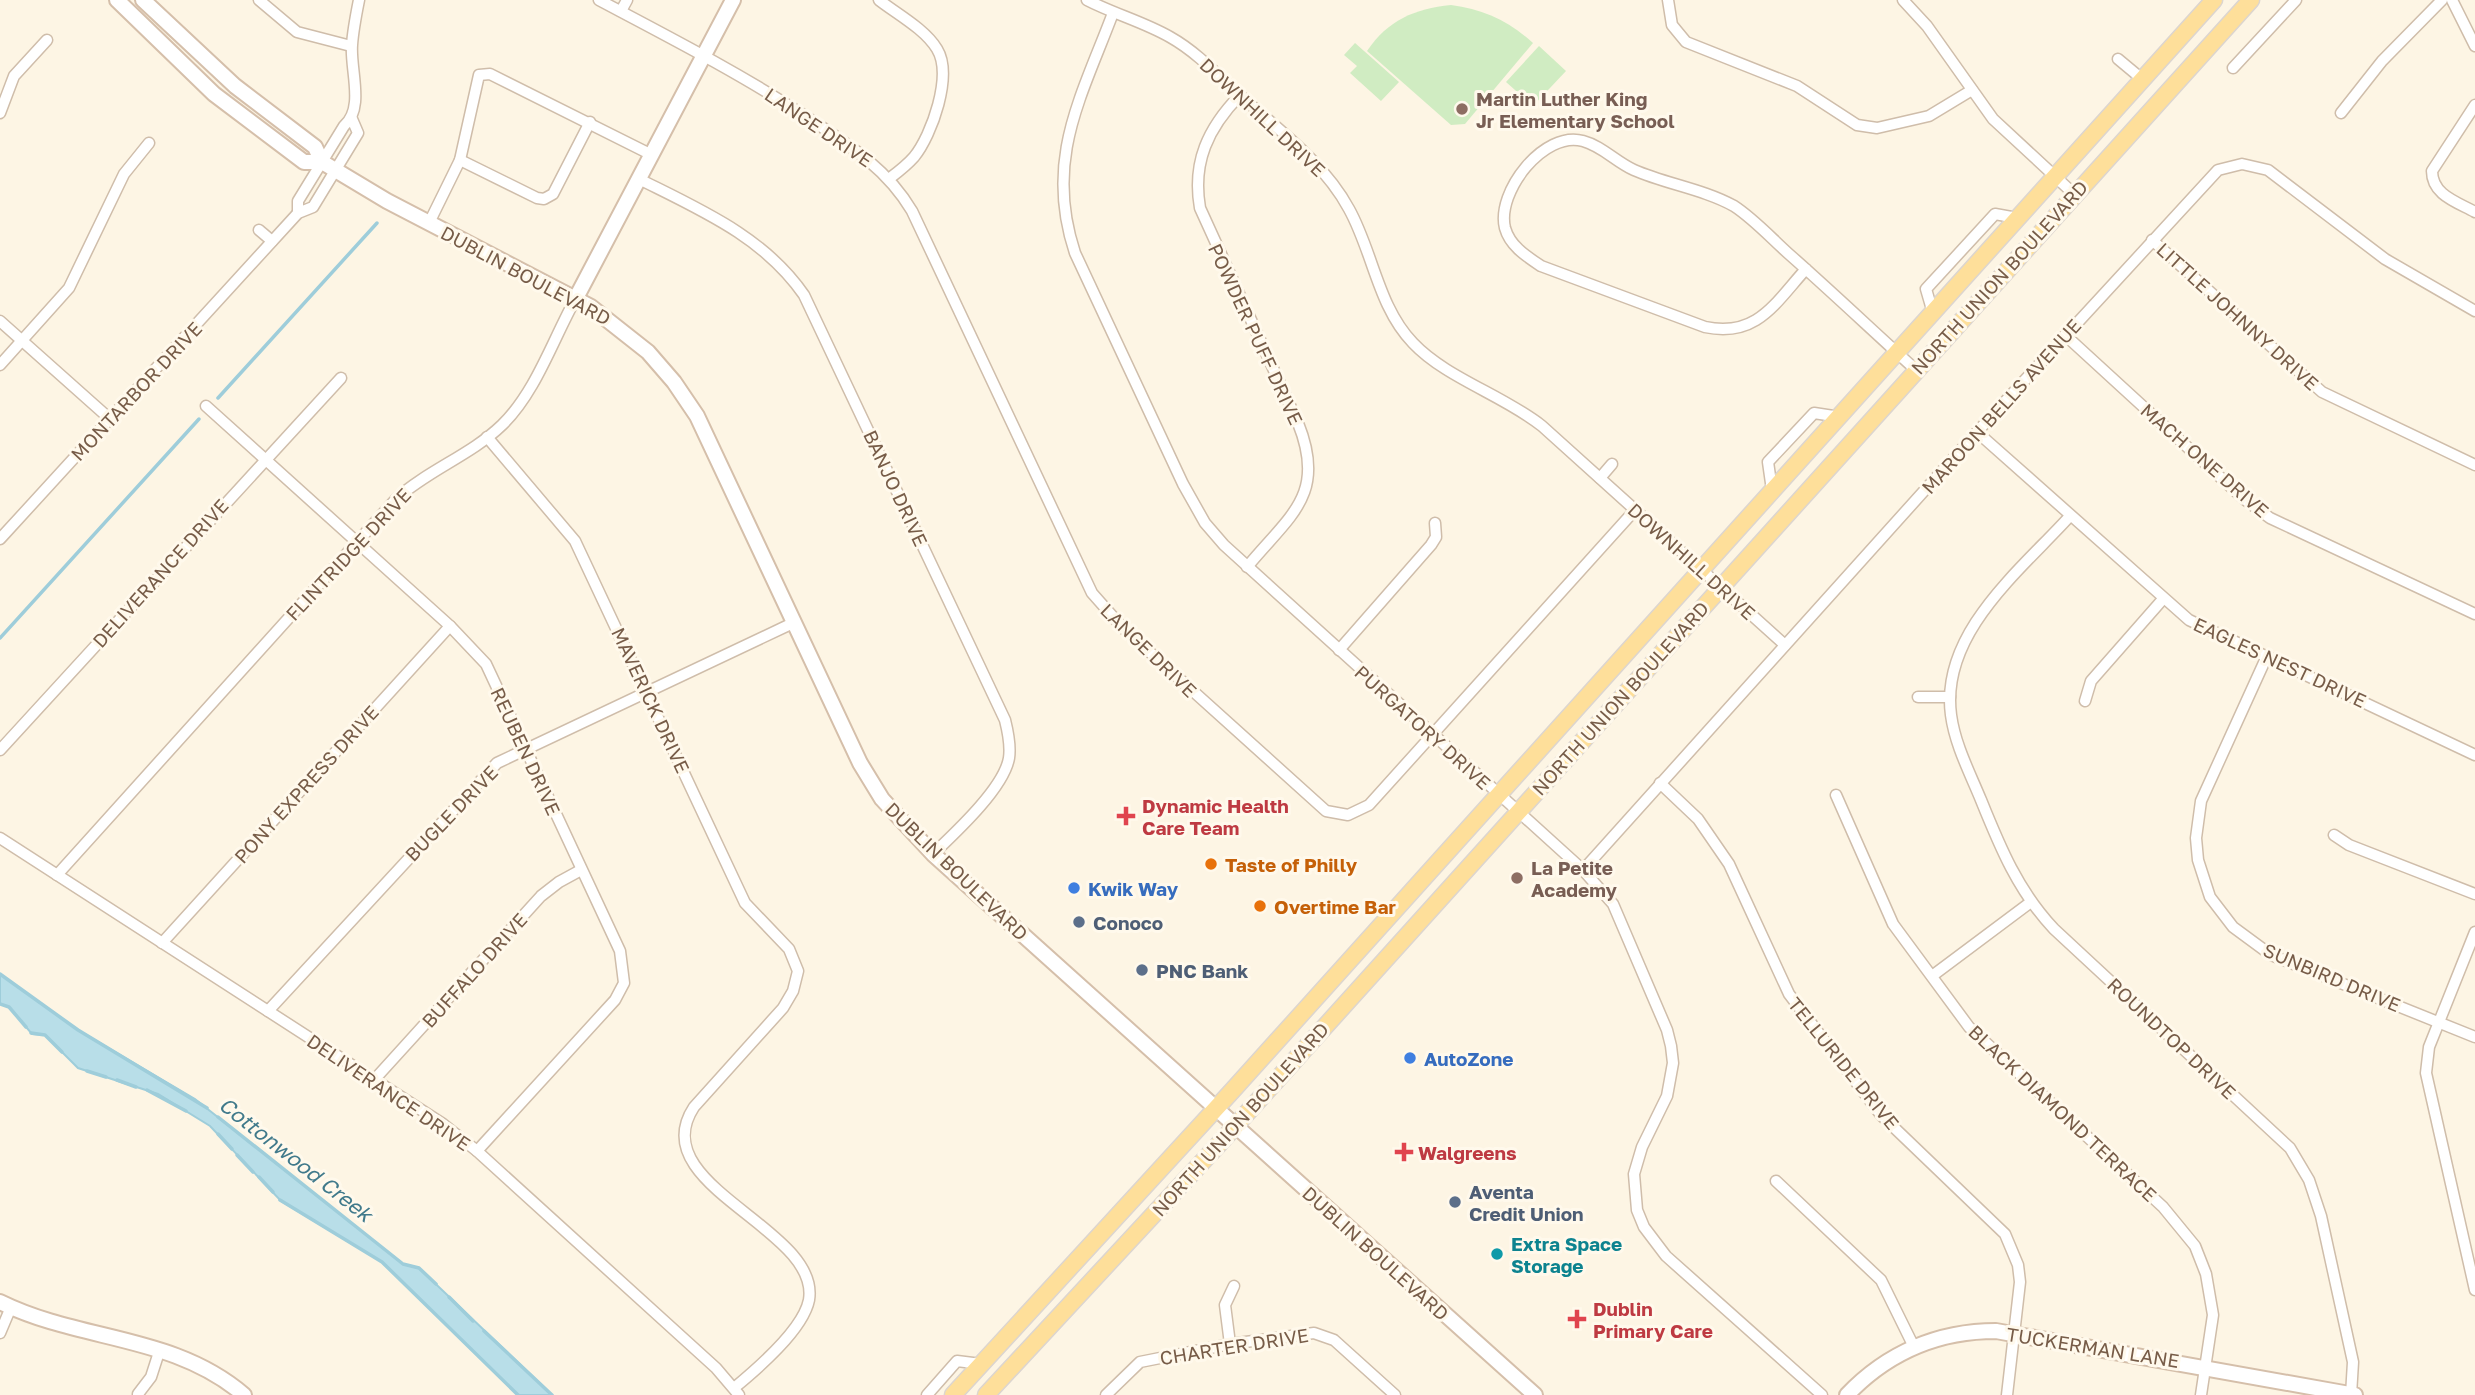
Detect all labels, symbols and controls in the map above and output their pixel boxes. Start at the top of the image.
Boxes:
street label: DOWNHILL DRIVE [1195,53,1331,181]
street label: LANGE DRIVE [761,83,877,171]
place label: Martin Luther King Jr Elementary School [1476,87,1675,132]
marker: Martin Luther King Jr Elementary School [1454,101,1470,117]
street label: NORTH UNION BOULEVARD [1906,175,2092,379]
street label: DUBLIN BOULEVARD [437,220,615,330]
street label: LITTLE JOHNNY DRIVE [2152,237,2324,395]
street label: POWDER PUFF DRIVE [1204,240,1308,428]
street label: MAROON BELLS AVENUE [1916,314,2086,498]
street label: MONTARBOR DRIVE [66,317,206,465]
street label: MACH ONE DRIVE [2136,398,2274,522]
street label: BANJO DRIVE [859,426,933,550]
street label: FLINTRIDGE DRIVE [281,483,415,625]
street label: DELIVERANCE DRIVE [87,494,233,652]
street label: DOWNHILL DRIVE [1624,498,1760,624]
street label: NORTH UNION BOULEVARD [1527,596,1713,800]
street label: LANGE DRIVE [1096,598,1202,702]
street label: EAGLES NEST DRIVE [2190,612,2370,712]
street label: MAVERICK DRIVE [607,624,695,776]
street label: PURGATORY DRIVE [1350,660,1496,794]
street label: REUBEN DRIVE [486,683,566,819]
street label: PONY EXPRESS DRIVE [229,700,383,868]
street label: BUGLE DRIVE [400,761,502,865]
place label: Dynamic Health Care Team [1142,794,1289,839]
street label: DUBLIN BOULEVARD [881,797,1033,945]
marker: Dynamic Health Care Team [1116,806,1136,826]
place label: Taste of Philly [1225,853,1358,876]
marker: Taste of Philly [1203,856,1219,872]
place label: La Petite Academy [1531,856,1617,901]
marker: La Petite Academy [1509,870,1525,886]
place label: Kwik Way [1088,877,1179,900]
marker: Kwik Way [1066,880,1082,896]
place label: Overtime Bar [1274,895,1396,918]
marker: Overtime Bar [1252,898,1268,914]
street label: BUFFALO DRIVE [417,908,531,1032]
place label: Conoco [1093,911,1163,934]
marker: Conoco [1071,914,1087,930]
street label: SUNBIRD DRIVE [2260,938,2404,1016]
place label: PNC Bank [1156,959,1248,982]
marker: PNC Bank [1134,962,1150,978]
street label: ROUNDTOP DRIVE [2103,973,2241,1103]
street label: TELLURIDE DRIVE [1784,992,1904,1134]
street label: NORTH UNION BOULEVARD [1147,1017,1333,1221]
street label: BLACK DIAMOND TERRACE [1964,1020,2162,1206]
street label: DELIVERANCE DRIVE [303,1029,475,1155]
place label: AutoZone [1424,1047,1513,1070]
marker: AutoZone [1402,1050,1418,1066]
water label: Cottonwood Creek [214,1091,380,1228]
place label: Walgreens [1418,1141,1517,1164]
marker: Walgreens [1396,1144,1412,1160]
place label: Aventa Credit Union [1469,1180,1584,1225]
street label: DUBLIN BOULEVARD [1298,1181,1454,1325]
marker: Aventa Credit Union [1447,1194,1463,1210]
place label: Extra Space Storage [1511,1232,1622,1277]
marker: Extra Space Storage [1489,1246,1505,1262]
place label: Dublin Primary Care [1593,1297,1713,1342]
marker: Dublin Primary Care [1567,1309,1587,1329]
street label: TUCKERMAN LANE [2005,1322,2181,1372]
street label: CHARTER DRIVE [1158,1323,1310,1369]

